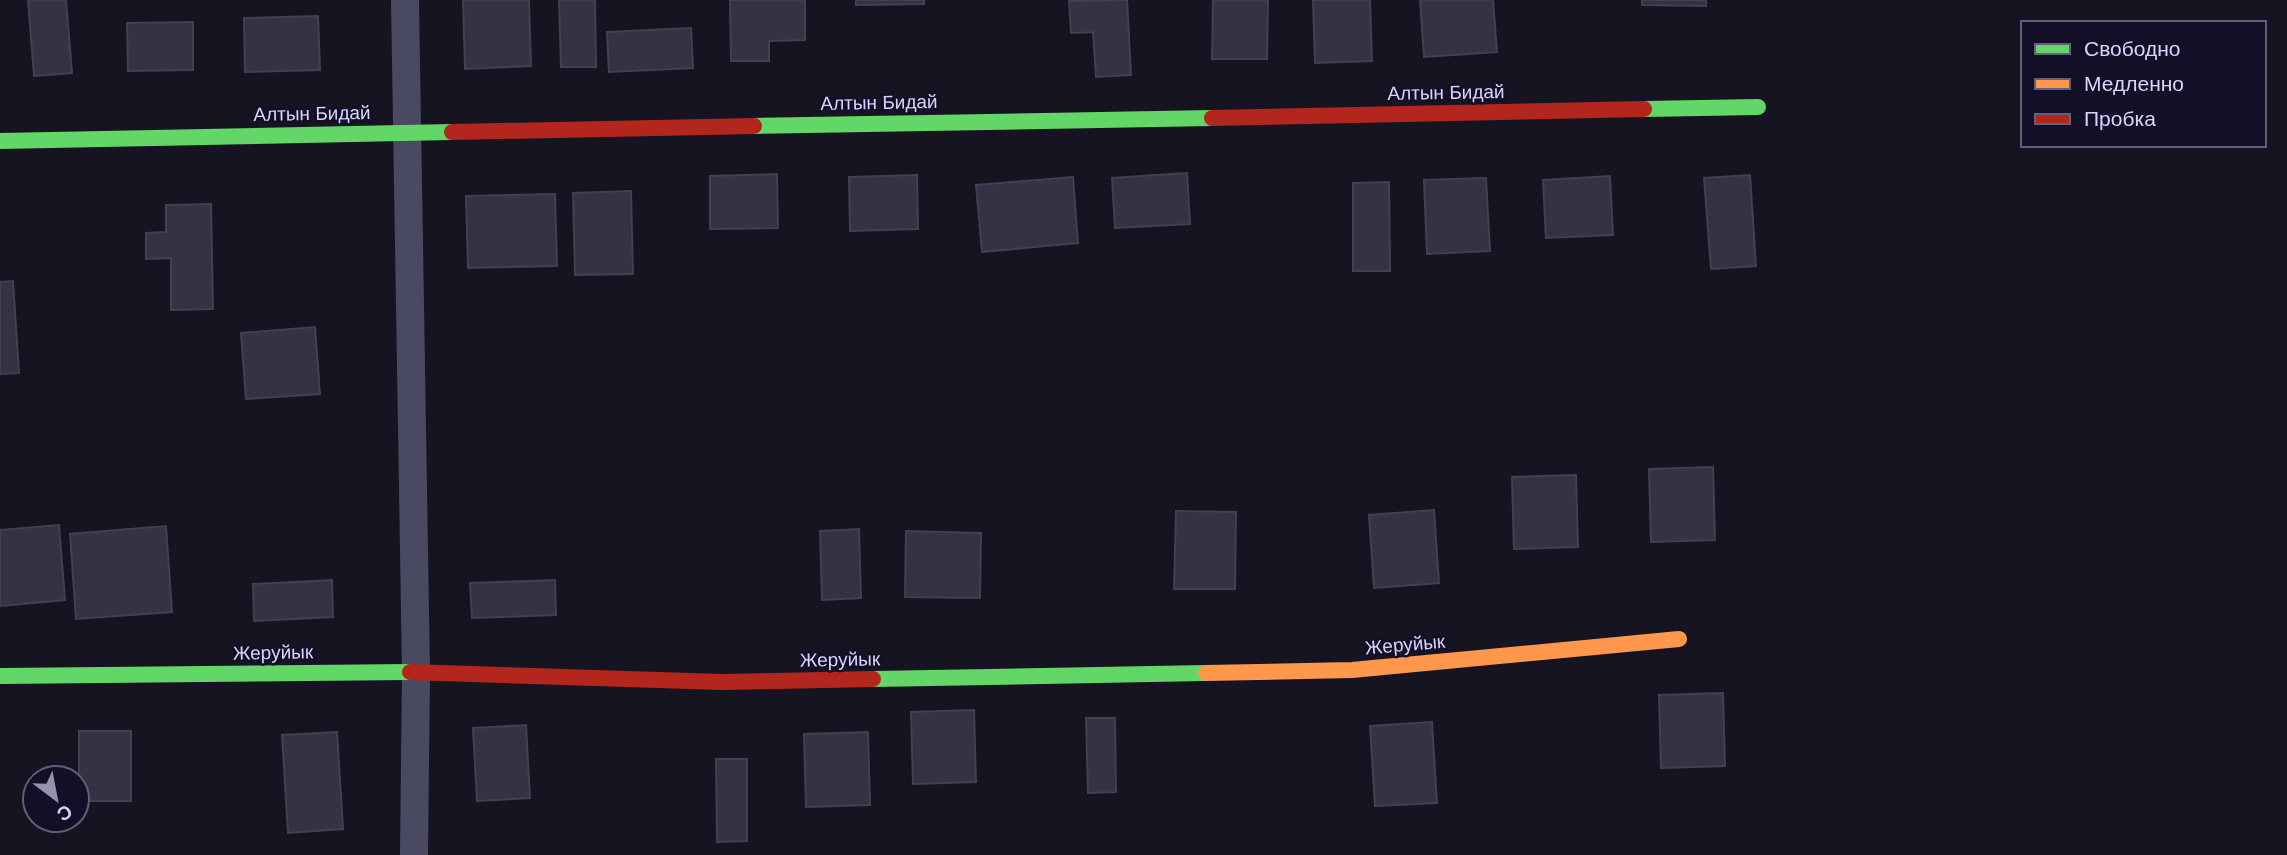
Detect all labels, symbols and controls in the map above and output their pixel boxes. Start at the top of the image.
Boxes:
legend [2021,21,2266,147]
text: Свободно [2084,37,2181,60]
text: Медленно [2084,72,2184,95]
street label: Алтын Бидай [1387,81,1505,104]
street label: Алтын Бидай [820,91,938,114]
street label: Алтын Бидай [253,102,371,125]
text: Пробка [2084,107,2156,130]
street label: Жеруйык [1364,630,1447,658]
street label: Жеруйык [233,641,314,664]
street label: Жеруйык [800,648,881,671]
north arrow [21,764,91,834]
text: С [53,800,76,826]

